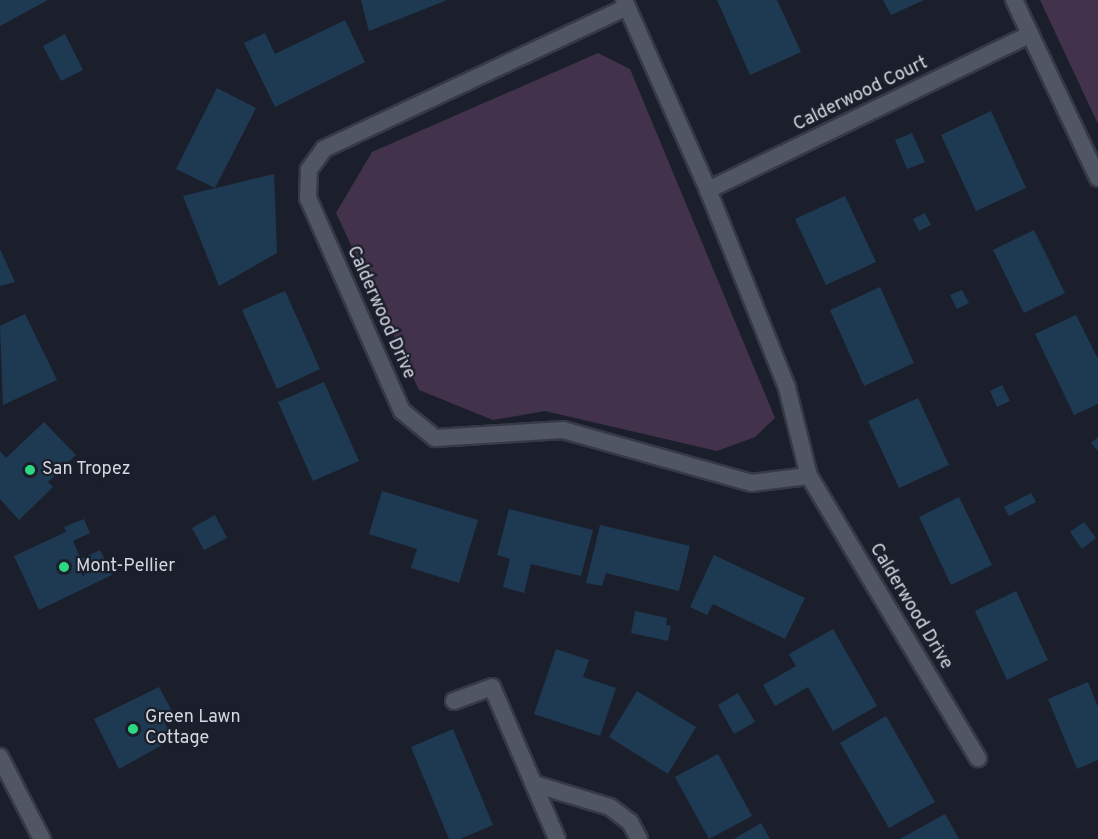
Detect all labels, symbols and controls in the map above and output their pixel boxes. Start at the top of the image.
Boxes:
street label: Calderwood Court [790,53,932,137]
street label: Calderwood Drive [341,243,419,383]
place label: San Tropez [42,459,131,481]
marker: San Tropez [23,463,37,477]
street label: Calderwood Drive [864,540,956,674]
place label: Mont-Pellier [76,556,175,578]
marker: Mont-Pellier [57,560,71,574]
place label: Green Lawn Cottage [145,708,241,750]
marker: Green Lawn Cottage [126,722,140,736]

